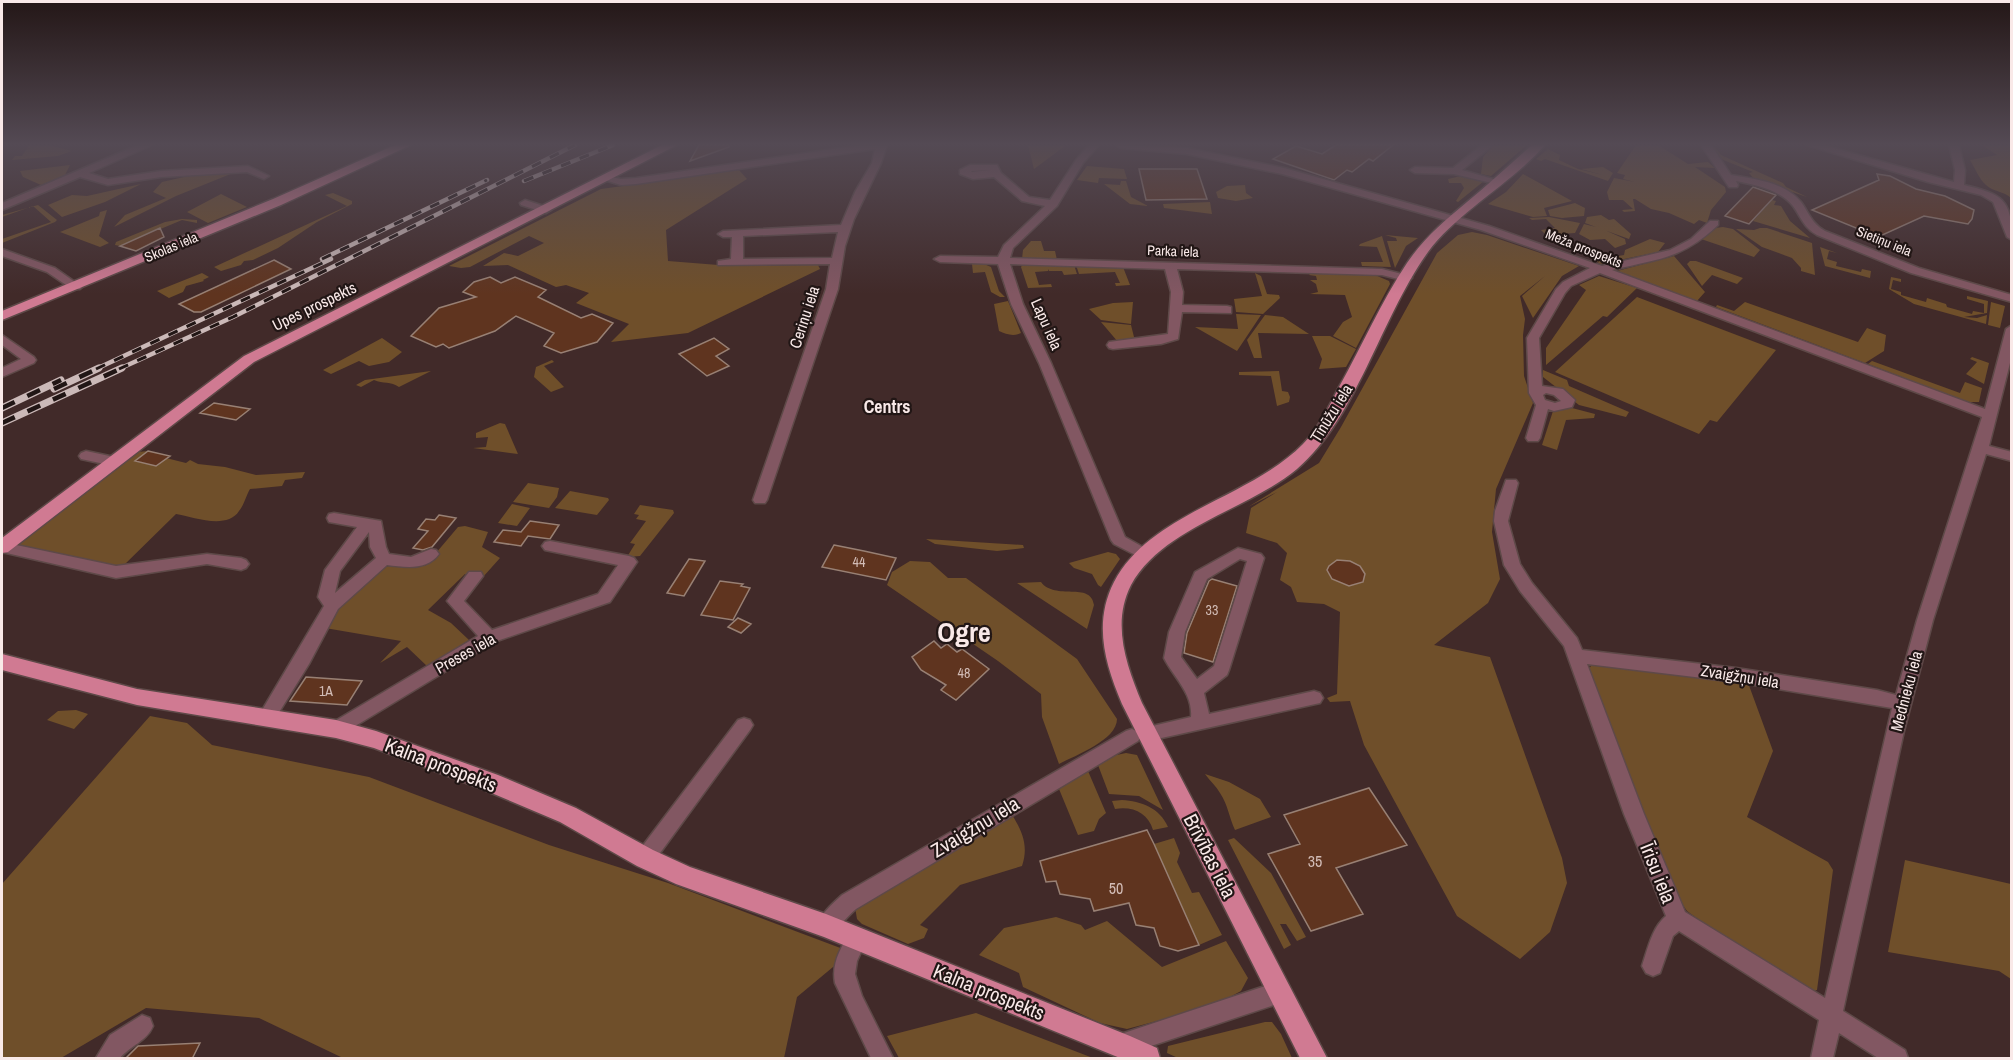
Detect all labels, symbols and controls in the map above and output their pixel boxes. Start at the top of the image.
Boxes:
street label: Sietiņu iela [1854,222,1915,260]
street label: Meža prospekts [1543,224,1625,272]
street label: Skolas iela [142,228,201,266]
street label: Parka iela [1147,241,1200,261]
street label: Upes prospekts [268,276,360,336]
street label: Ceriņu iela [784,282,825,351]
street label: Lapu iela [1026,295,1068,354]
street label: Tīnūžu iela [1305,379,1358,446]
district label: Centrs [864,394,910,419]
house number: 44 [853,553,866,571]
house number: 33 [1206,601,1218,619]
district label: Ogre [937,613,991,651]
street label: Preses iela [431,627,500,679]
street label: Mednieku iela [1885,648,1927,734]
street label: Zvaigžņu iela [1699,659,1781,693]
house number: 48 [958,664,970,682]
house number: 1A [319,682,333,700]
street label: Kalna prospekts [381,731,501,798]
street label: Zvaigžņu iela [926,790,1024,864]
street label: Brīvības iela [1178,809,1243,903]
street label: Īrisu iela [1634,838,1683,907]
house number: 35 [1308,850,1322,872]
house number: 50 [1109,877,1123,899]
street label: Kalna prospekts [930,957,1049,1026]

